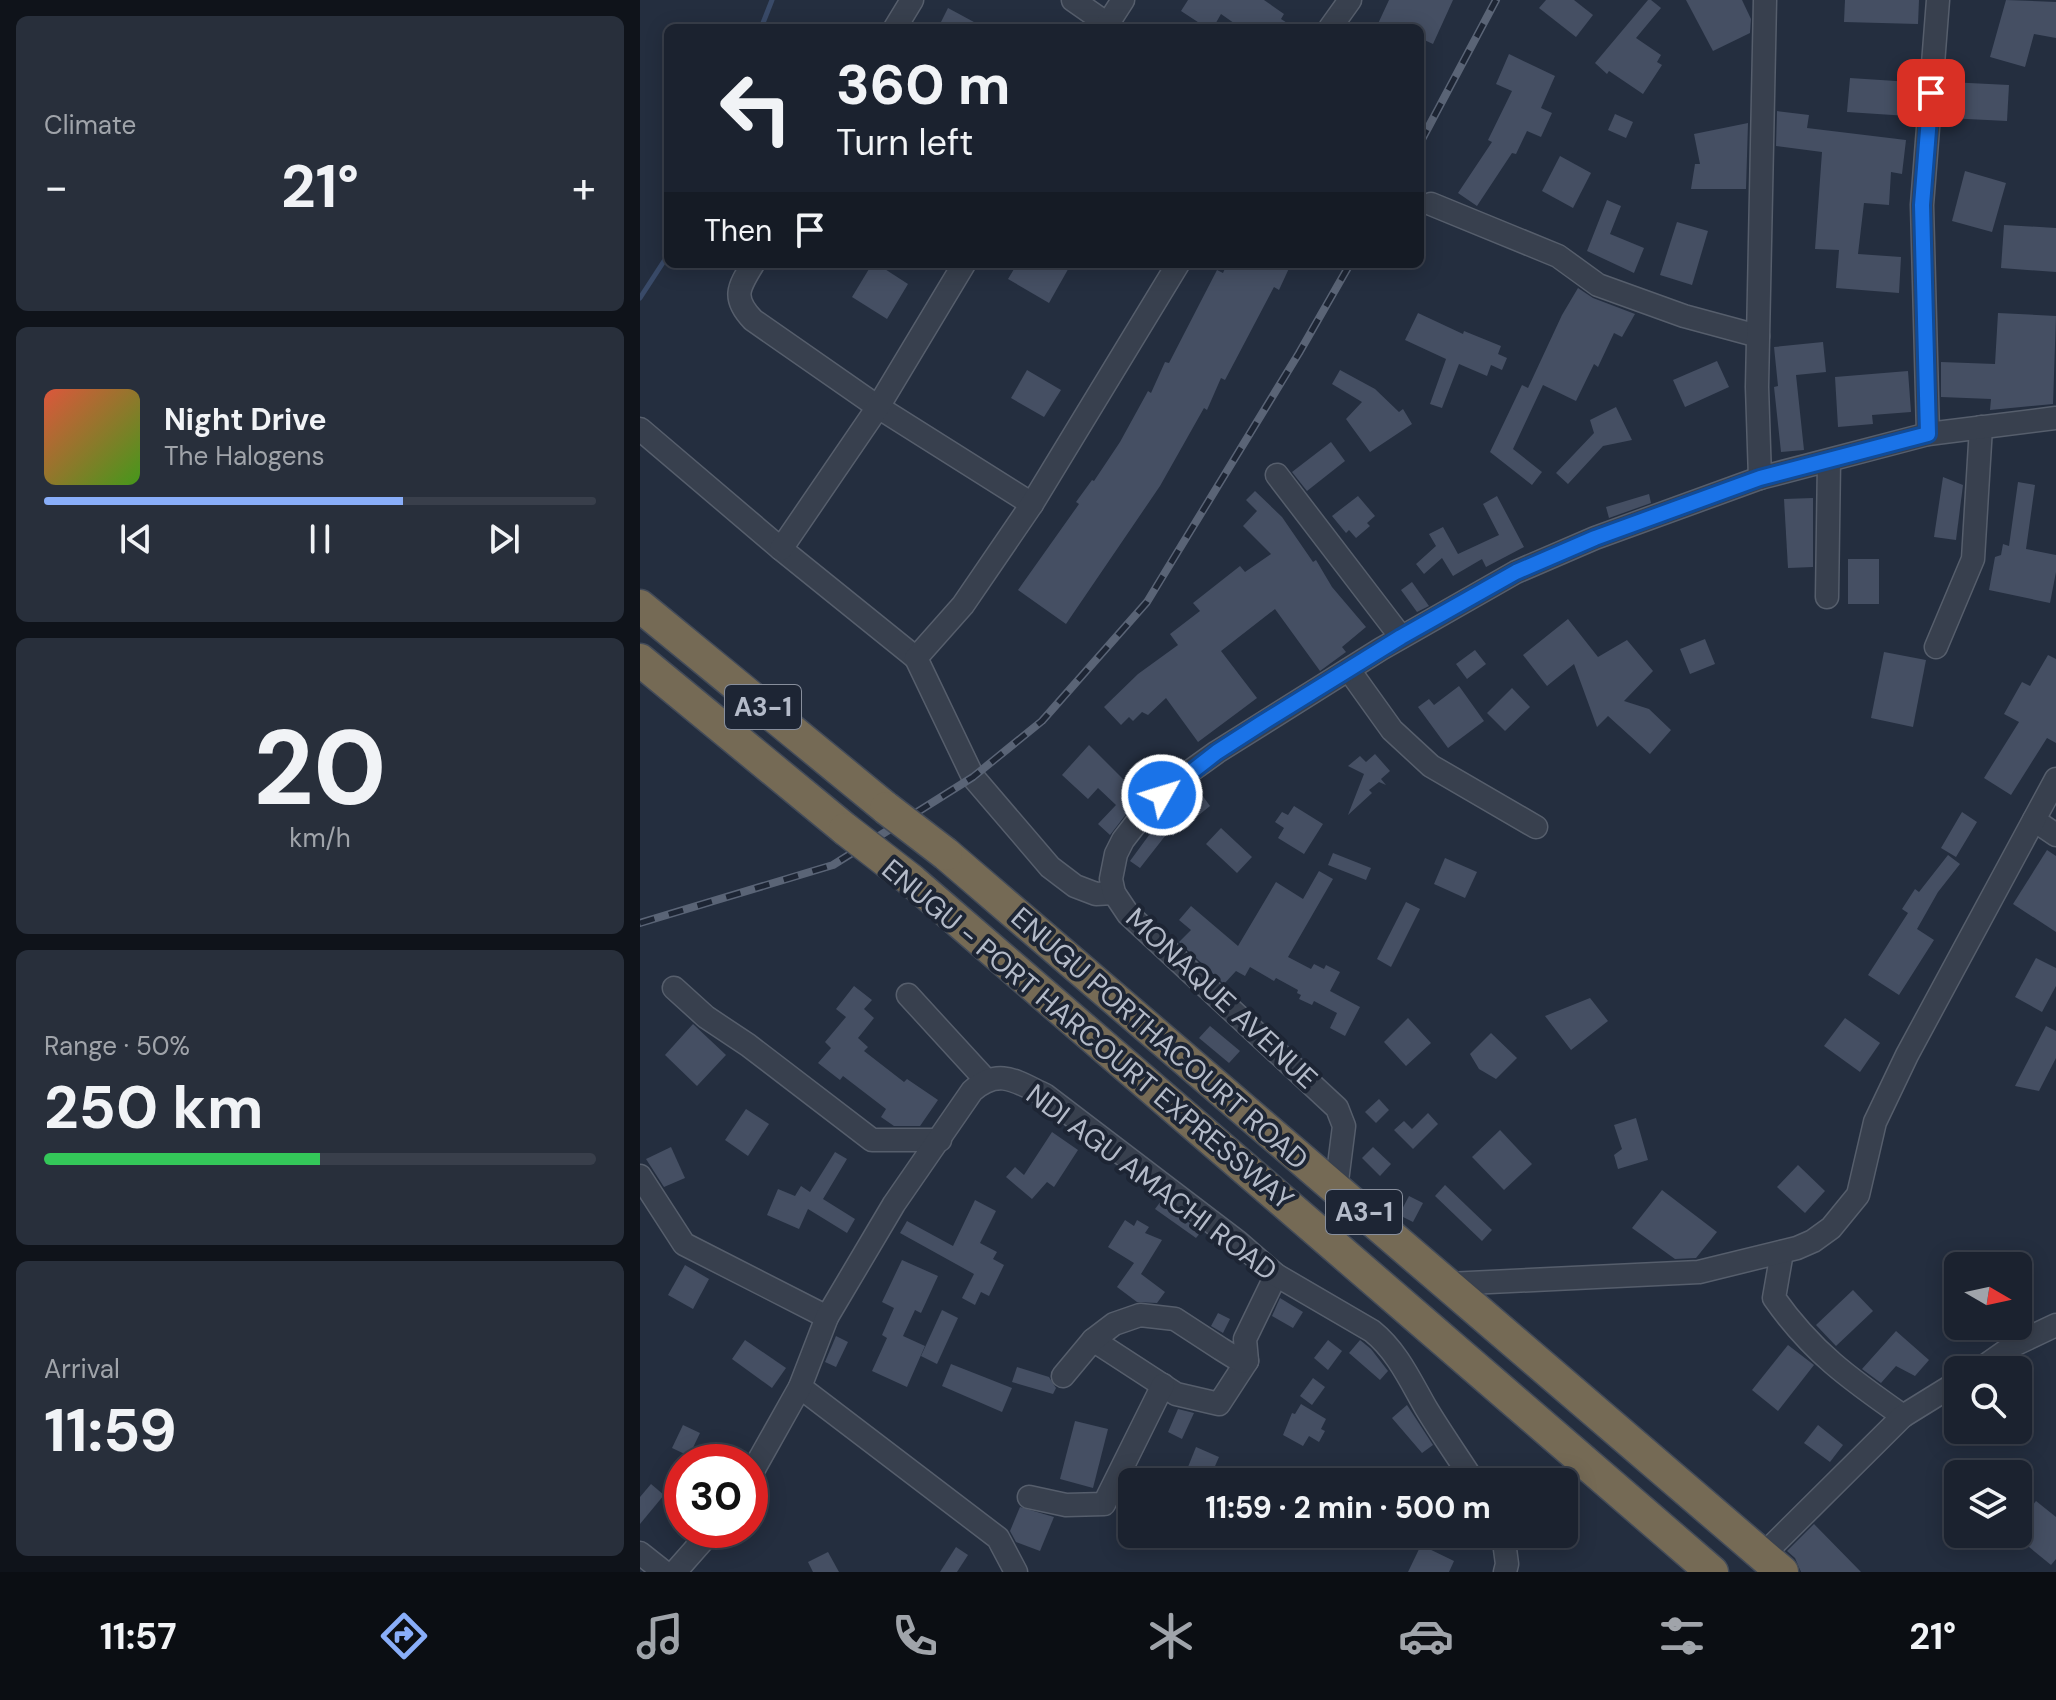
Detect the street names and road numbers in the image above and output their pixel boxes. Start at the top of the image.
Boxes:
road number: A3-1 [725,685,801,729]
street label: ENUGU - PORT HARCOURT EXPRESSWAY [874,851,1301,1218]
street label: ENUGU PORTHACOURT ROAD [1003,899,1316,1178]
street label: MONAQUE AVENUE [1118,900,1325,1097]
street label: NDI AGU AMACHI ROAD [1019,1076,1284,1289]
road number: A3-1 [1326,1190,1402,1234]

